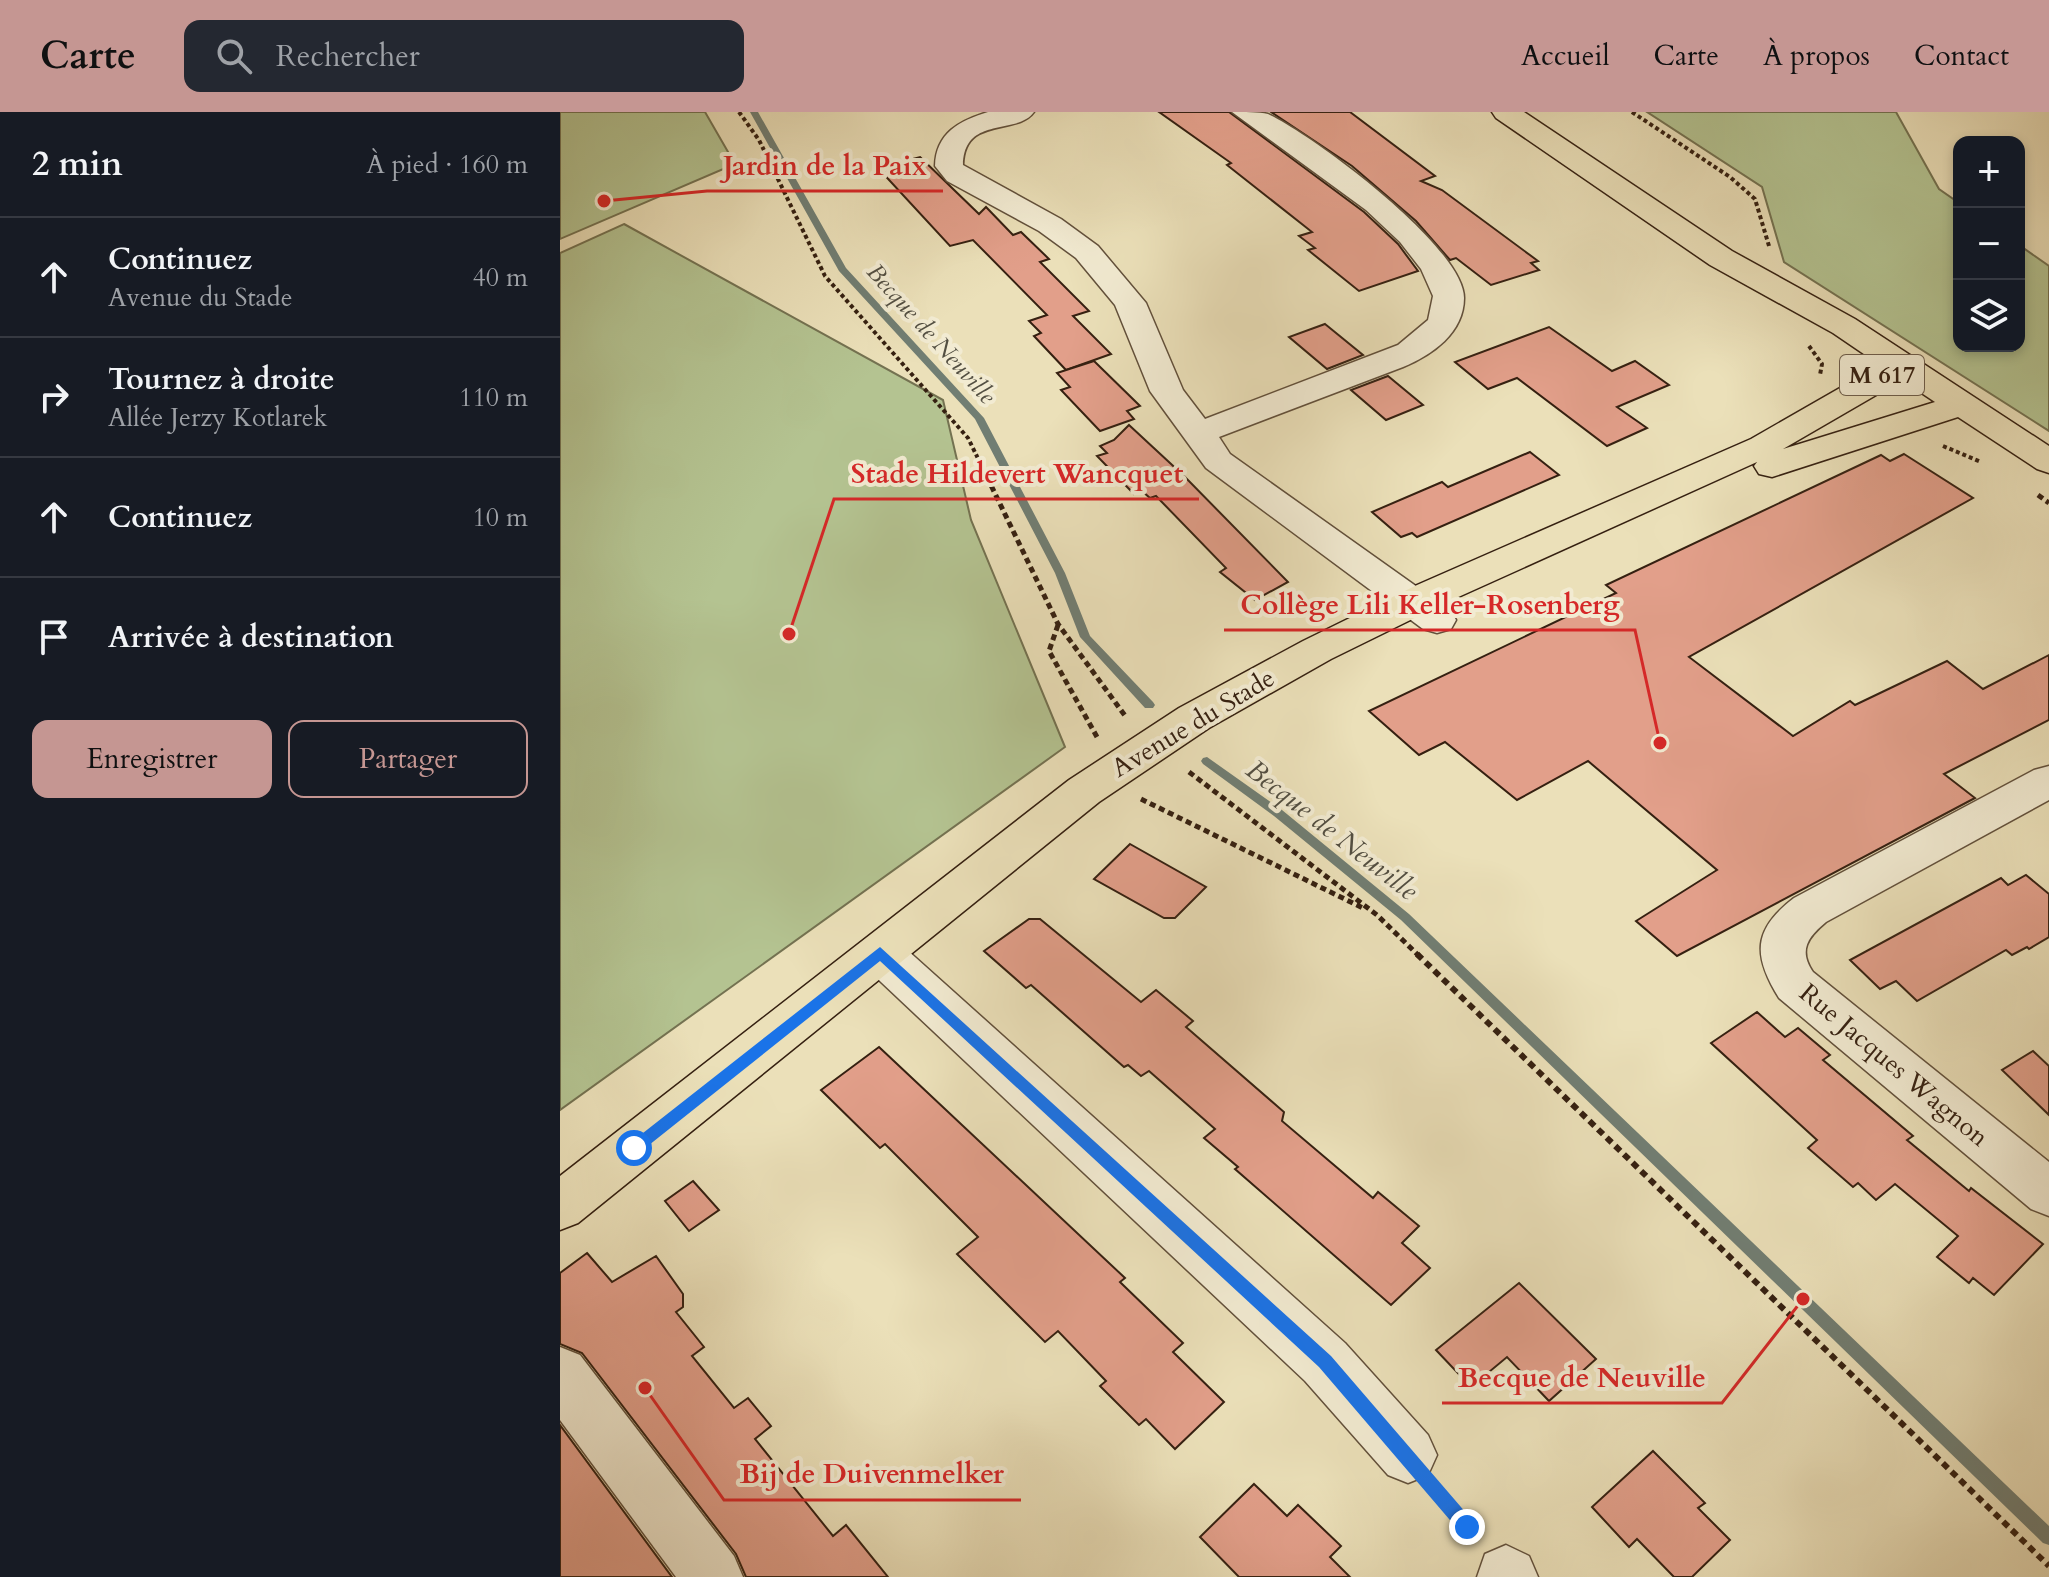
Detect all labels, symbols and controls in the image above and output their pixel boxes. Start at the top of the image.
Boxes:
search box [184,20,744,92]
text: Carte [40,30,136,82]
icon: search [212,34,256,78]
text: Rechercher [276,36,420,77]
text: Accueil [1521,37,1610,75]
text: Carte [1654,37,1719,75]
text: À propos [1763,37,1870,75]
text: Contact [1914,37,2009,75]
map controls [1953,136,2025,352]
button: + [1953,136,2025,208]
callout: Jardin de la Paix [707,139,943,191]
text: 2 min [32,141,123,187]
text: À pied · 160 m [366,147,528,182]
text: Jardin de la Paix [719,147,927,185]
button: − [1953,208,2025,280]
text: Continuez [108,239,252,280]
icon: ahead [32,255,76,299]
water label: Becque de Neuville [859,257,1004,412]
text: 40 m [472,260,528,295]
text: Avenue du Stade [108,280,293,315]
button: layers [1953,280,2025,352]
road number: M 617 [1840,355,1924,395]
text: Tournez à droite [108,359,335,400]
icon: right [32,375,76,419]
text: 110 m [459,380,528,415]
text: Allée Jerzy Kotlarek [108,400,327,435]
callout: Stade Hildevert Wancquet [834,447,1199,499]
text: Stade Hildevert Wancquet [851,455,1183,493]
icon: ahead [32,495,76,539]
text: Continuez [108,497,252,538]
text: 10 m [472,500,528,535]
callout: Collège Lili Keller-Rosenberg [1224,578,1635,630]
text: Collège Lili Keller-Rosenberg [1240,586,1620,624]
icon: arrive [32,615,76,659]
text: Arrivée à destination [108,617,394,658]
street label: Avenue du Stade [1105,660,1281,786]
button: Enregistrer [32,720,272,798]
button: Partager [288,720,528,798]
water label: Becque de Neuville [1238,751,1426,909]
street label: Rue Jacques Wagnon [1792,975,1996,1155]
route start [616,1130,652,1166]
callout: Becque de Neuville [1442,1351,1722,1403]
text: Becque de Neuville [1458,1359,1706,1397]
callout: Bij de Duivenmelker [724,1448,1021,1500]
text: Bij de Duivenmelker [740,1455,1005,1493]
route end [1449,1509,1485,1545]

